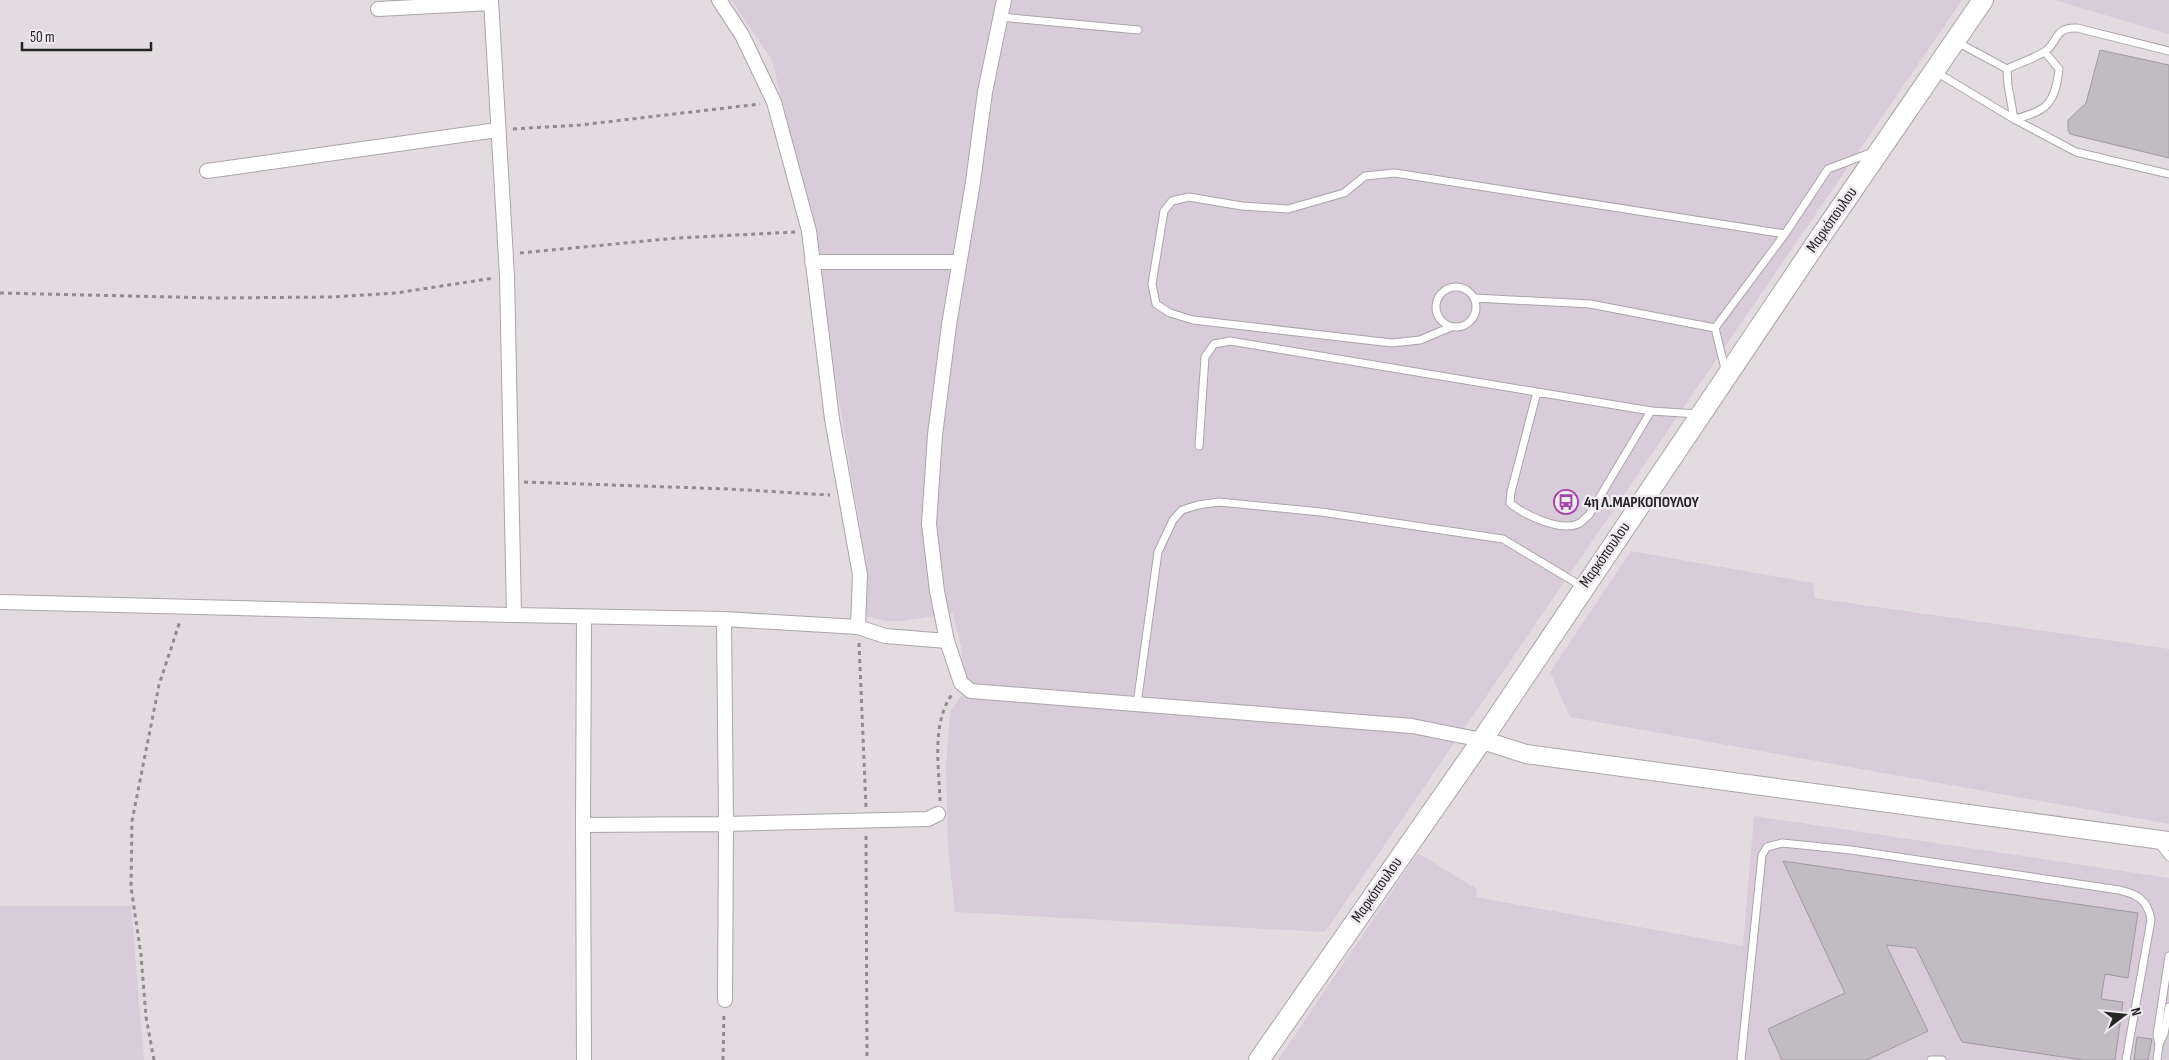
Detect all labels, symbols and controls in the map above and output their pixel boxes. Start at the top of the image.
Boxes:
scale bar [22,20,151,52]
text: 50 m [30,28,55,47]
street label: Μαρκόπουλου [1803,184,1861,256]
bus stop icon: 4η Λ.ΜΑΡΚΟΠΟΥΛΟΥ [1553,489,1579,515]
place label: 4η Λ.ΜΑΡΚΟΠΟΥΛΟΥ [1584,493,1700,512]
street label: Μαρκόπουλου [1576,519,1634,591]
street label: Μαρκόπουλου [1348,854,1406,926]
north arrow [2099,990,2149,1040]
text: N [2127,1006,2145,1017]

